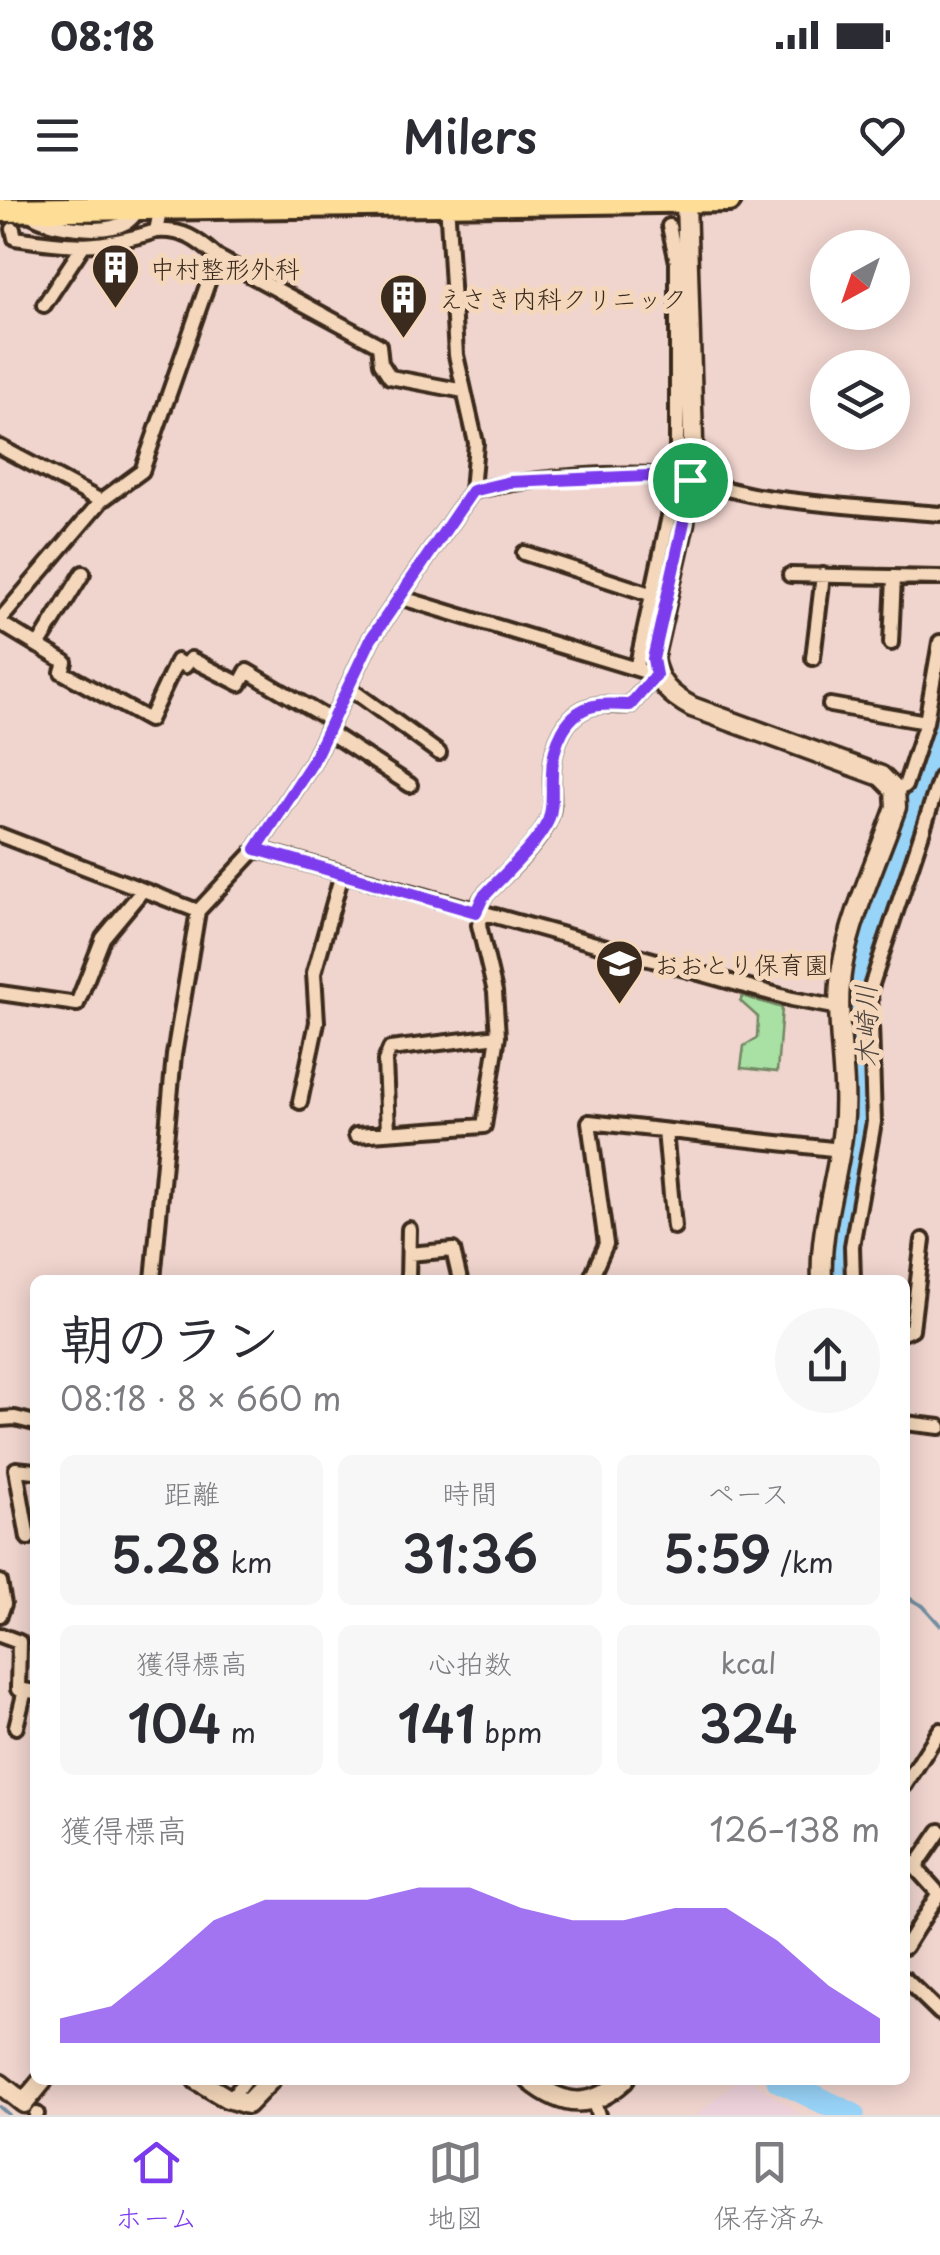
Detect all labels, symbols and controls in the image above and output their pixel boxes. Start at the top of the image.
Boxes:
text: 08:18 [50,7,155,64]
text: Milers [403,101,537,169]
icon: menu [30,108,85,163]
icon: heart [855,108,910,163]
north arrow [810,230,910,330]
map controls [810,230,910,450]
building icon: 中村整形外科 [89,242,141,310]
place label: 中村整形外科 [150,249,300,287]
building icon: えさき内科クリニック [378,272,430,340]
place label: えさき内科クリニック [439,279,687,317]
button: layers [810,350,910,450]
pin [648,438,733,523]
icon: arrive [663,453,718,508]
school or university icon: おおとり保育園 [593,938,645,1006]
place label: おおとり保育園 [654,945,829,983]
water label: 木崎川 [843,984,887,1068]
text: 朝のラン [60,1295,280,1378]
button: share [775,1308,880,1413]
text: 08:18 · 8 × 660 m [60,1374,341,1422]
text: 距離 [164,1471,220,1514]
text: 時間 [442,1471,498,1514]
text: ペース [707,1471,789,1514]
text: 5.28 [111,1514,221,1590]
text: 31:36 [402,1514,538,1590]
text: 5:59 [663,1514,771,1590]
text: km [221,1540,273,1583]
text: /km [771,1540,834,1583]
text: 獲得標高 [136,1641,248,1684]
text: 心拍数 [428,1641,512,1684]
text: kcal [720,1641,776,1684]
text: 104 [127,1684,221,1760]
text: 141 [398,1684,475,1760]
text: 324 [699,1684,798,1760]
text: m [221,1710,256,1753]
text: bpm [475,1710,542,1753]
text: 獲得標高 [60,1805,188,1853]
text: 126–138 m [710,1805,880,1853]
tab: ホーム [115,2135,198,2238]
tab: 地図 [427,2135,483,2238]
tab: 保存済み [713,2135,825,2238]

